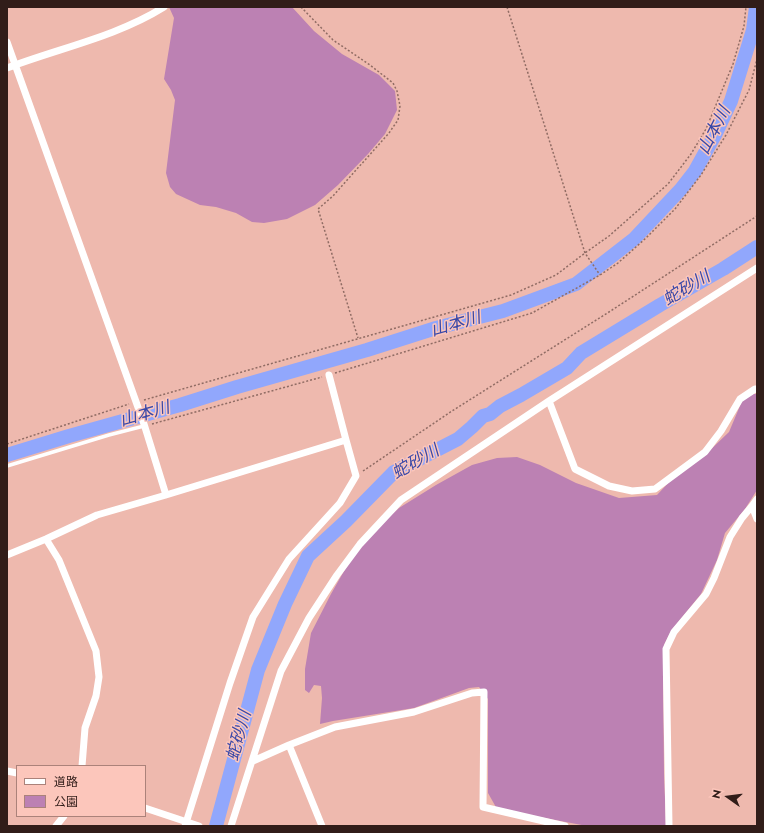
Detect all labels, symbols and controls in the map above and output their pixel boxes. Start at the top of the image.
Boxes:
water label: 山本川 [694,104,736,158]
water label: 蛇砂川 [660,267,714,311]
water label: 山本川 [429,308,483,342]
water label: 山本川 [118,398,172,432]
water label: 蛇砂川 [389,441,443,485]
water label: 蛇砂川 [224,709,256,763]
legend [16,765,146,817]
text: 道路 [54,773,78,791]
north arrow [708,777,748,817]
text: N [708,788,725,800]
text: 公園 [54,793,78,811]

